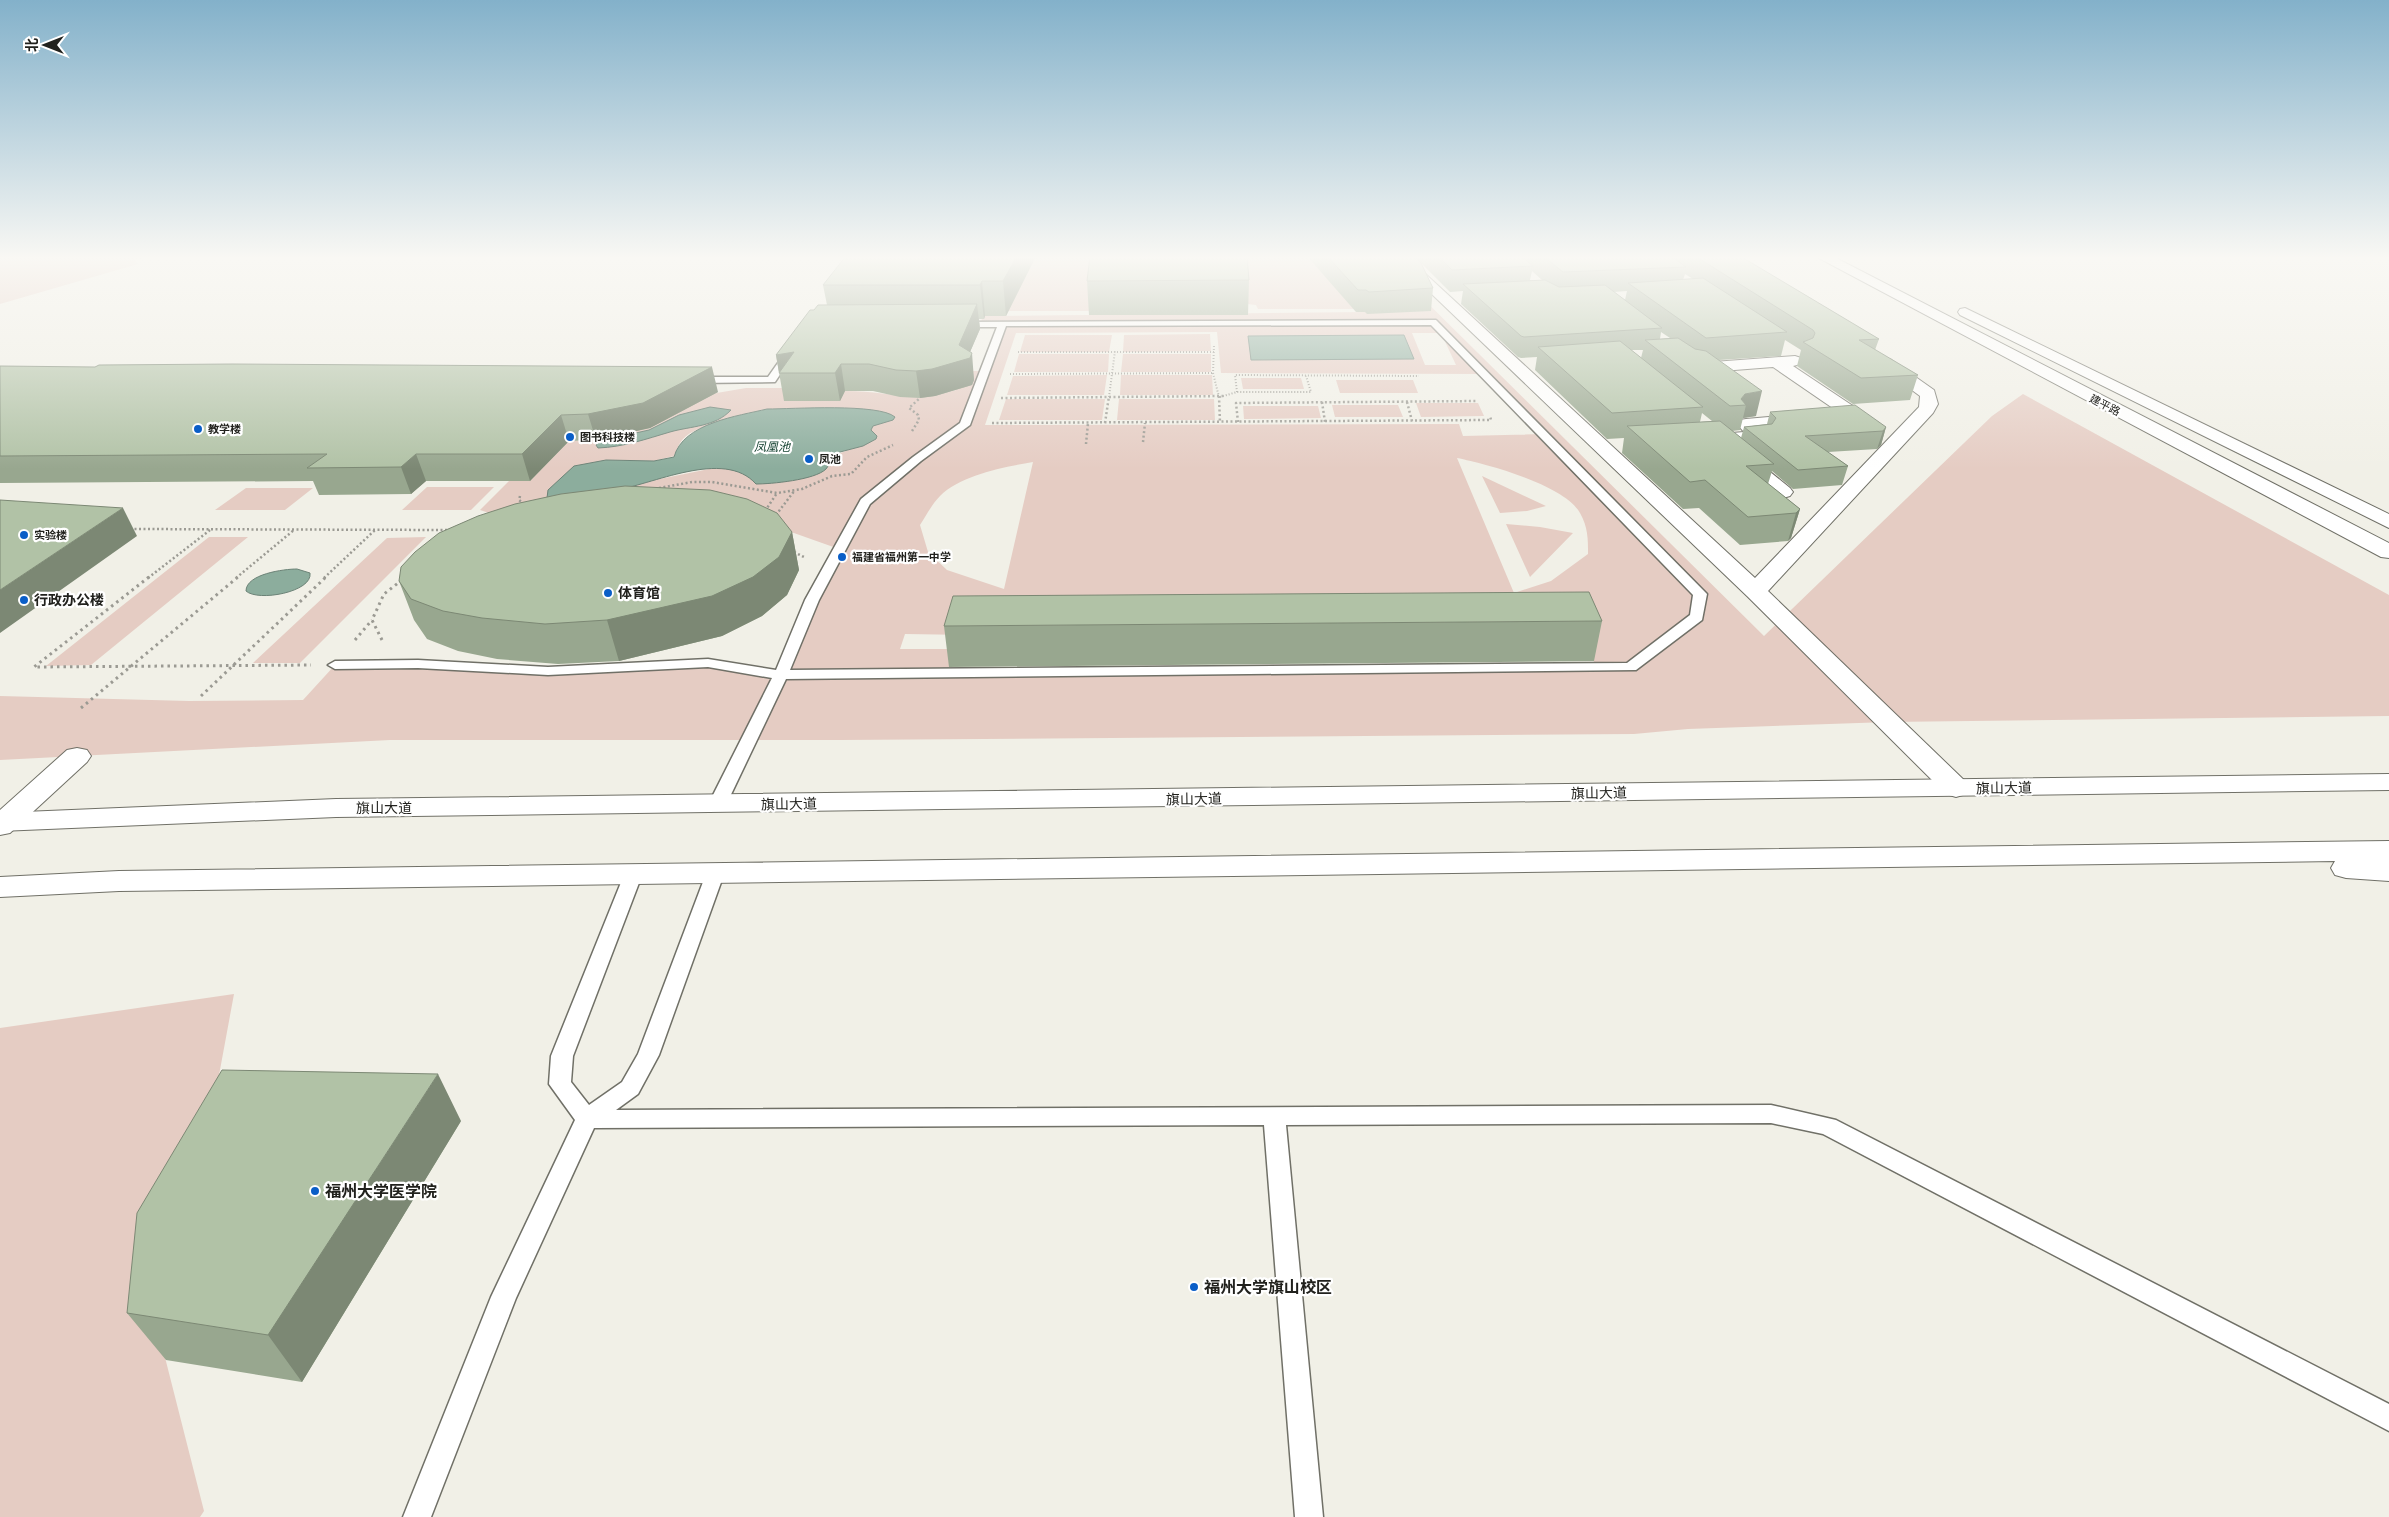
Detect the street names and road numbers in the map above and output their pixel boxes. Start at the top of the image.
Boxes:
street label: 建平路 [2087,391,2123,419]
street label: 旗山大道 [1976,779,2032,797]
street label: 旗山大道 [1571,784,1627,802]
street label: 旗山大道 [1166,790,1222,808]
street label: 旗山大道 [761,795,817,813]
street label: 旗山大道 [356,799,412,817]

